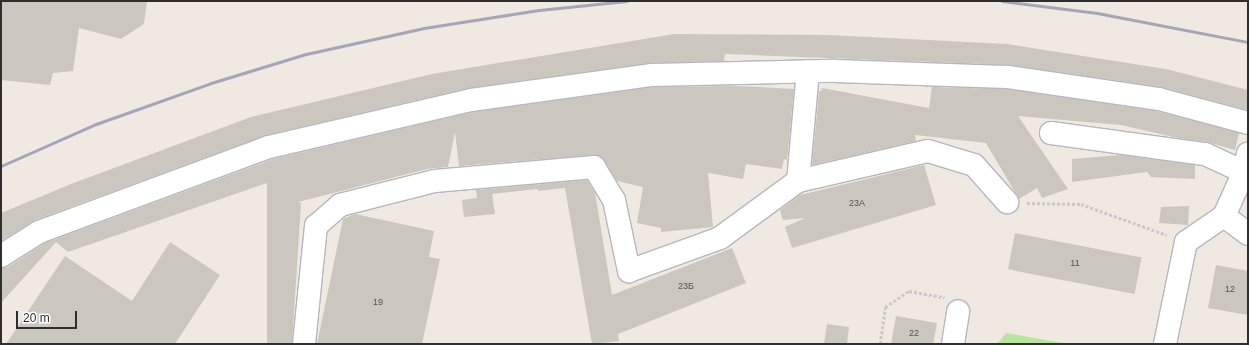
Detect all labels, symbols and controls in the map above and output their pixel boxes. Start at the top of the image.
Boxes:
house number: 23А [849,198,865,208]
house number: 11 [1070,258,1080,268]
house number: 23Б [678,281,694,291]
house number: 12 [1225,284,1235,294]
house number: 19 [373,297,383,307]
scale bar [18,303,79,329]
text: 20 m [23,311,50,325]
house number: 22 [909,328,919,338]

